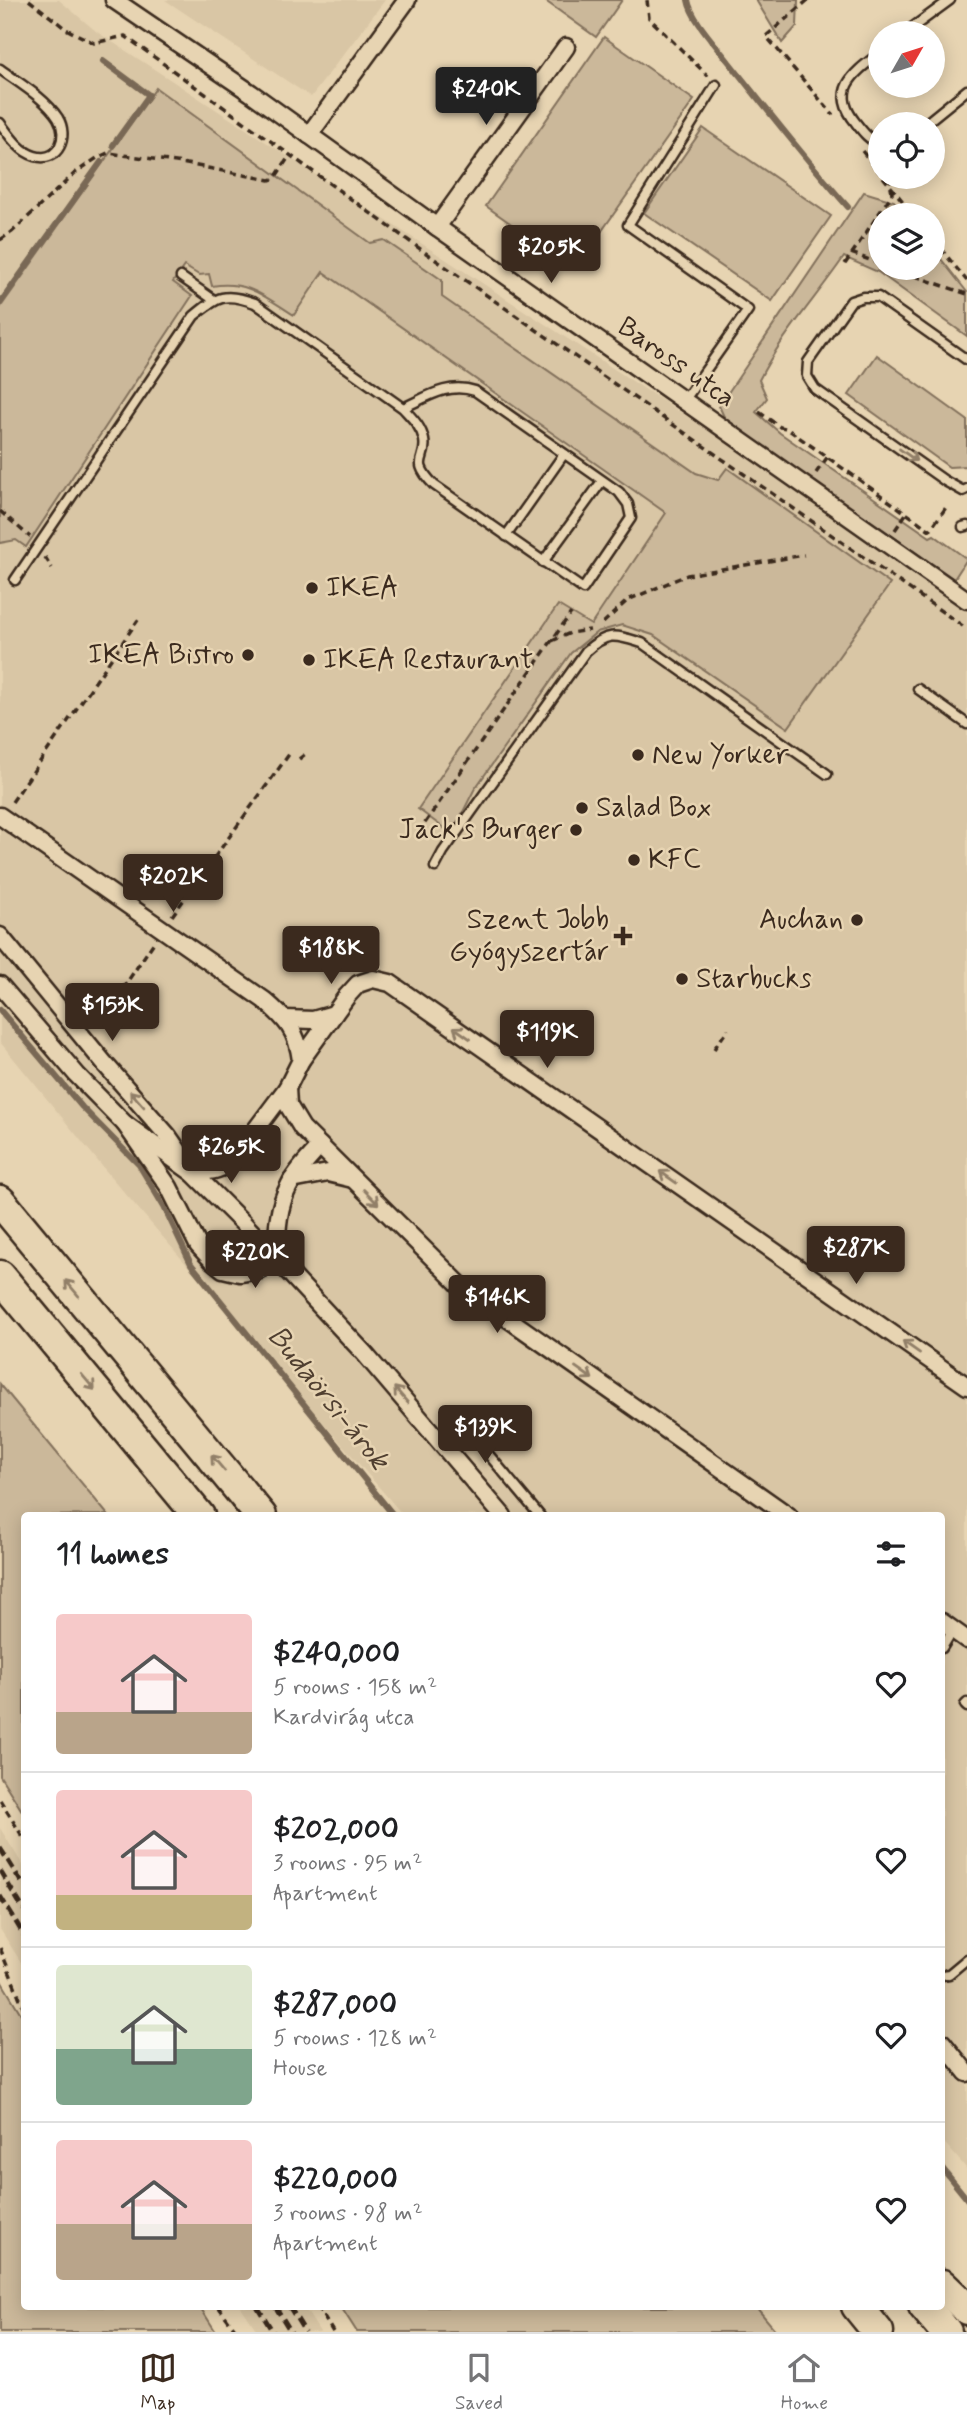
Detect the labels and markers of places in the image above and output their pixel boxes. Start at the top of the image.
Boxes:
pin: $240K [437,68,535,127]
pin: $205K [502,226,600,285]
place label: IKEA [326,570,399,607]
marker: IKEA [304,580,320,596]
place label: IKEA Bistro [88,637,234,674]
place label: IKEA Restaurant [323,642,533,679]
marker: IKEA Bistro [240,647,256,663]
marker: IKEA Restaurant [301,652,317,668]
place label: New Yorker [652,737,790,774]
marker: New Yorker [630,747,646,763]
place label: Salad Box [596,790,711,827]
marker: Salad Box [574,800,590,816]
place label: Jack's Burger [399,812,562,849]
marker: Jack's Burger [568,822,584,838]
place label: KFC [648,842,701,879]
marker: KFC [626,852,642,868]
pin: $202K [124,855,222,914]
place label: Szent Jobb Gyógyszertár [449,902,609,971]
place label: Auchan [759,902,843,939]
marker: Auchan [849,912,865,928]
pin: $188K [282,926,380,986]
marker: Szent Jobb Gyógyszertár [615,928,631,944]
place label: Starbucks [696,961,812,998]
marker: Starbucks [674,971,690,987]
pin: $153K [63,984,161,1043]
pin: $119K [498,1010,596,1070]
pin: $265K [182,1126,280,1185]
pin: $287K [807,1226,905,1286]
pin: $220K [206,1230,304,1290]
pin: $146K [448,1276,546,1335]
pin: $139K [436,1406,534,1465]

